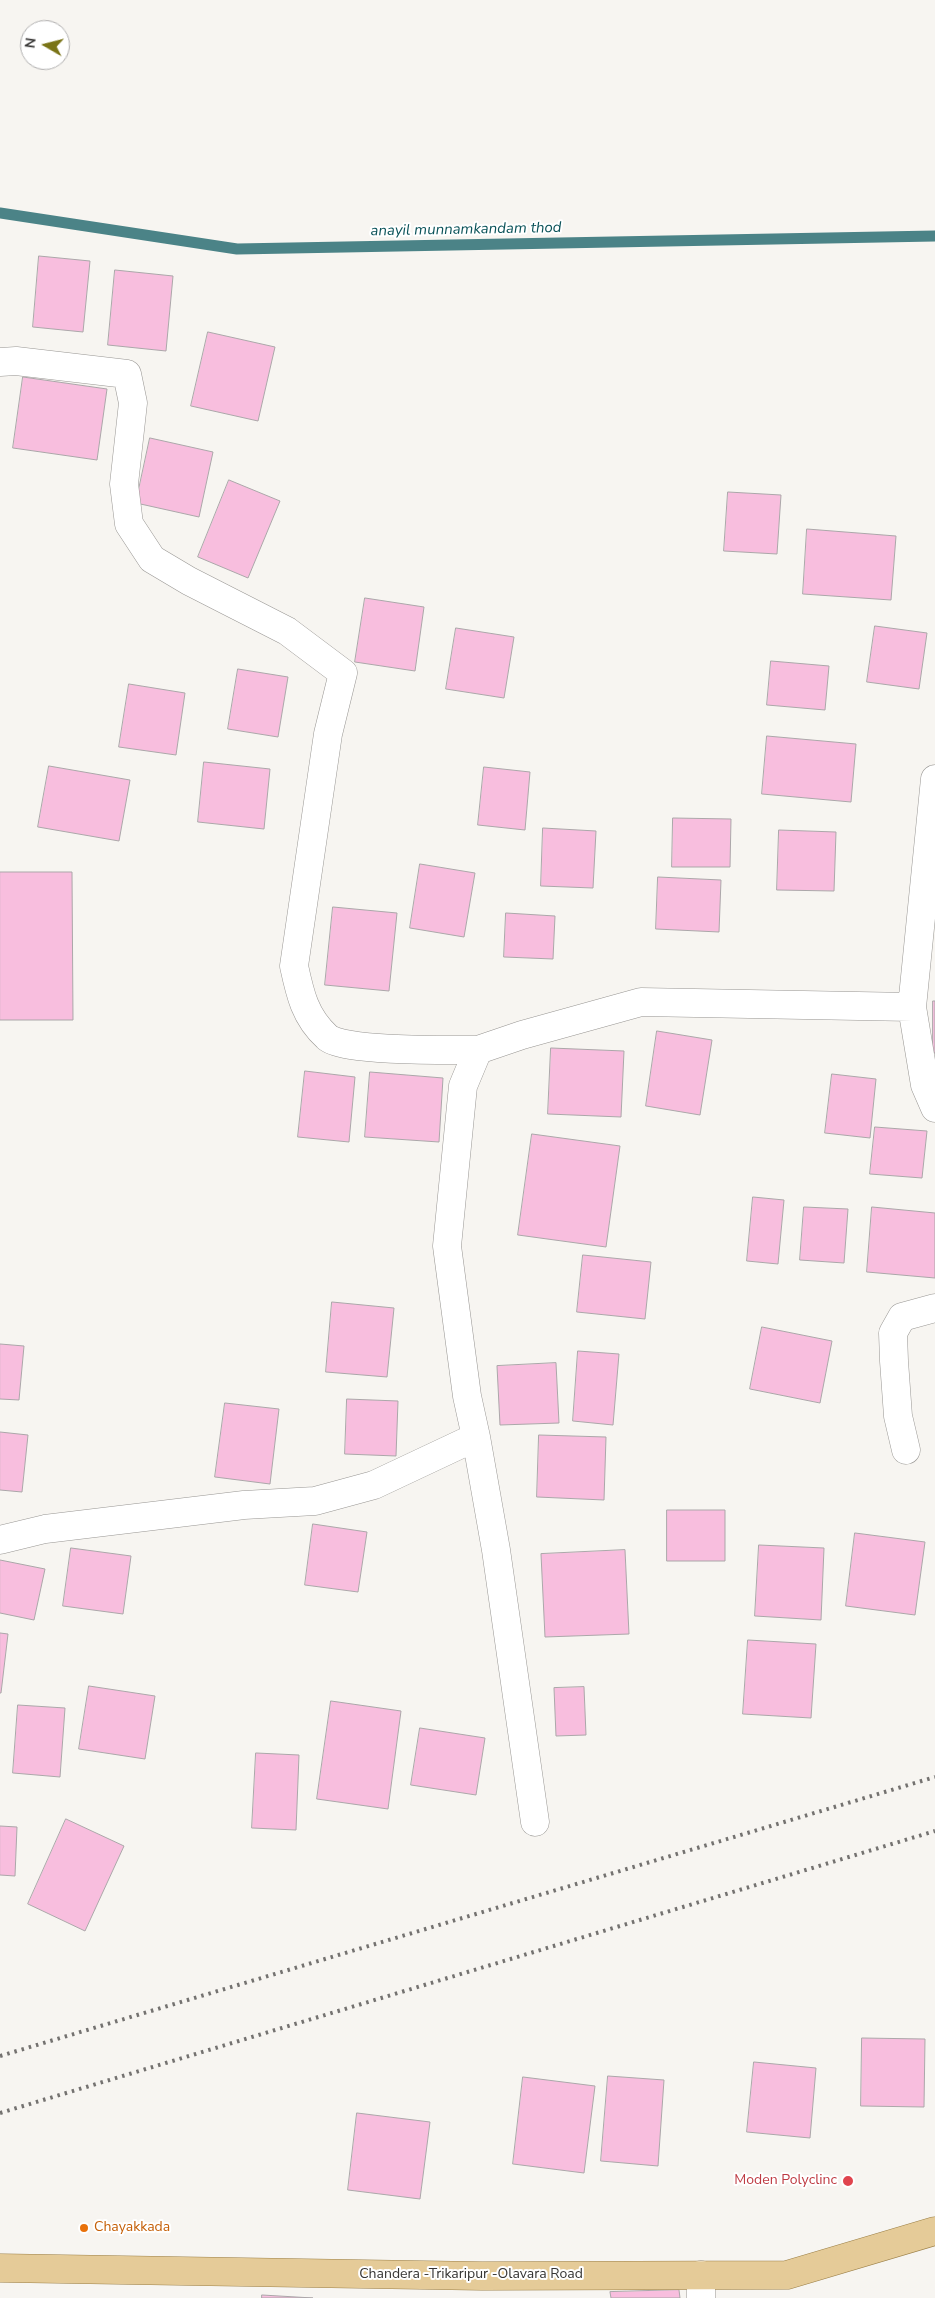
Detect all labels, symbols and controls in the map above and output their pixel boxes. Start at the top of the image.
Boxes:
north arrow [20,20,70,70]
text: N [21,36,41,50]
water label: anayil munnamkandam thod [370,219,562,241]
place label: Moden Polyclinc [734,2173,837,2189]
marker: Moden Polyclinc [841,2174,855,2188]
place label: Chayakkada [94,2220,170,2236]
marker: Chayakkada [78,2222,90,2234]
street label: Chandera -Trikaripur -Olavara Road [359,2267,583,2283]

